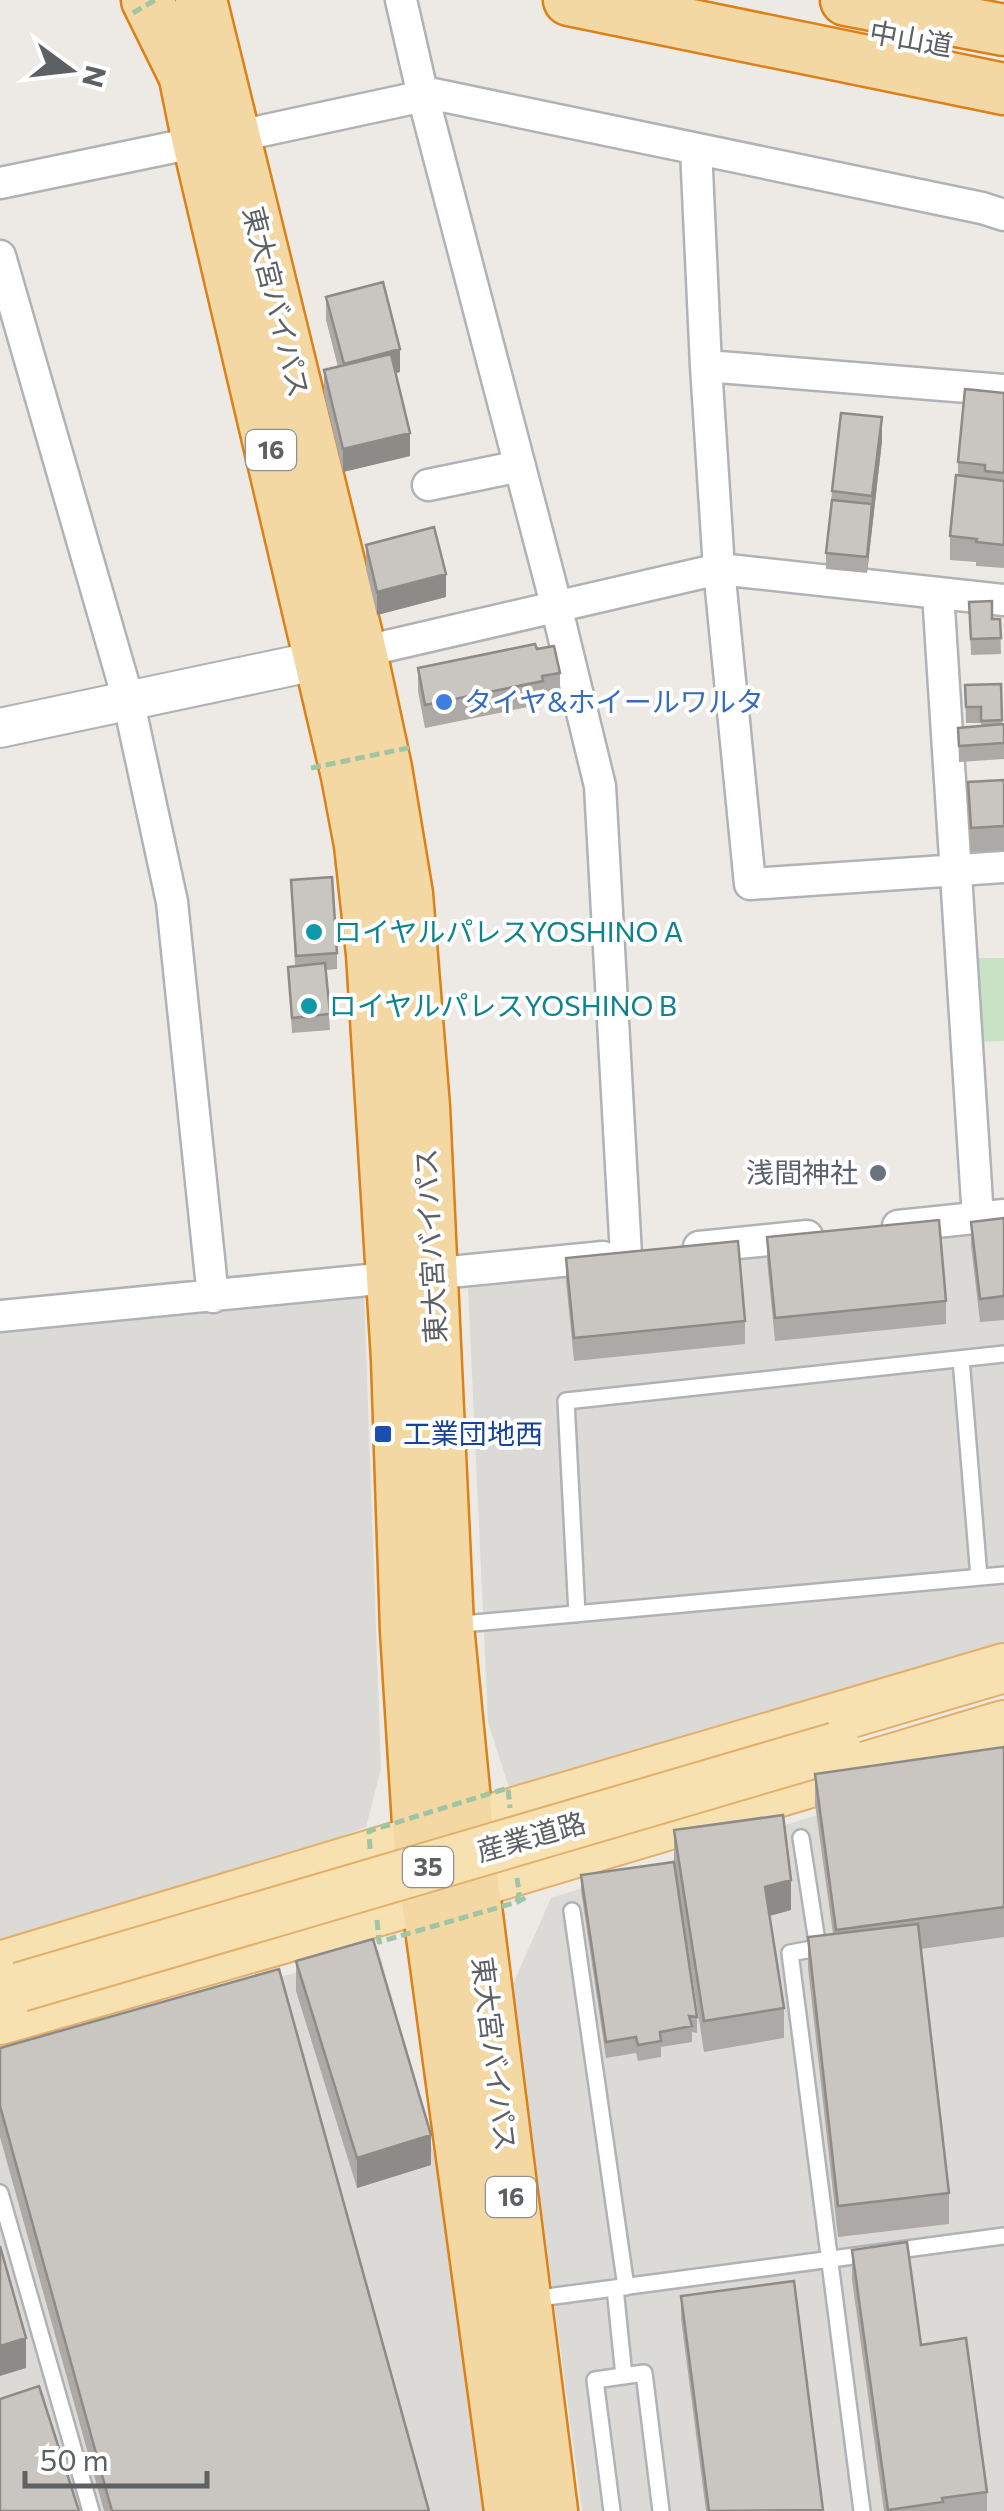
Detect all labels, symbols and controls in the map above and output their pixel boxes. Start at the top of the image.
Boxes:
street label: 中山道 [867,14,955,62]
north arrow [20,20,120,120]
text: N [76,62,114,91]
street label: 東大宮バイパス [237,203,317,401]
road number: 16 [246,430,296,470]
place label: タイヤ&ホイールワルタ [464,684,764,718]
marker: タイヤ&ホイールワルタ [433,691,455,713]
place label: ロイヤルパレスYOSHINO A [334,914,683,948]
marker: ロイヤルパレスYOSHINO A [303,921,325,943]
place label: ロイヤルパレスYOSHINO B [329,988,677,1022]
marker: ロイヤルパレスYOSHINO B [298,995,320,1017]
street label: 東大宮バイパス [408,1148,452,1345]
place label: 浅間神社 [746,1155,858,1189]
marker: 浅間神社 [867,1162,889,1184]
place label: 工業団地西 [403,1416,543,1450]
marker: 工業団地西 [372,1423,394,1445]
street label: 産業道路 [472,1804,589,1868]
road number: 35 [403,1847,453,1887]
street label: 東大宮バイパス [466,1955,524,2153]
road number: 16 [486,2177,536,2217]
scale bar [25,2426,208,2488]
text: 50 m [40,2440,109,2477]

